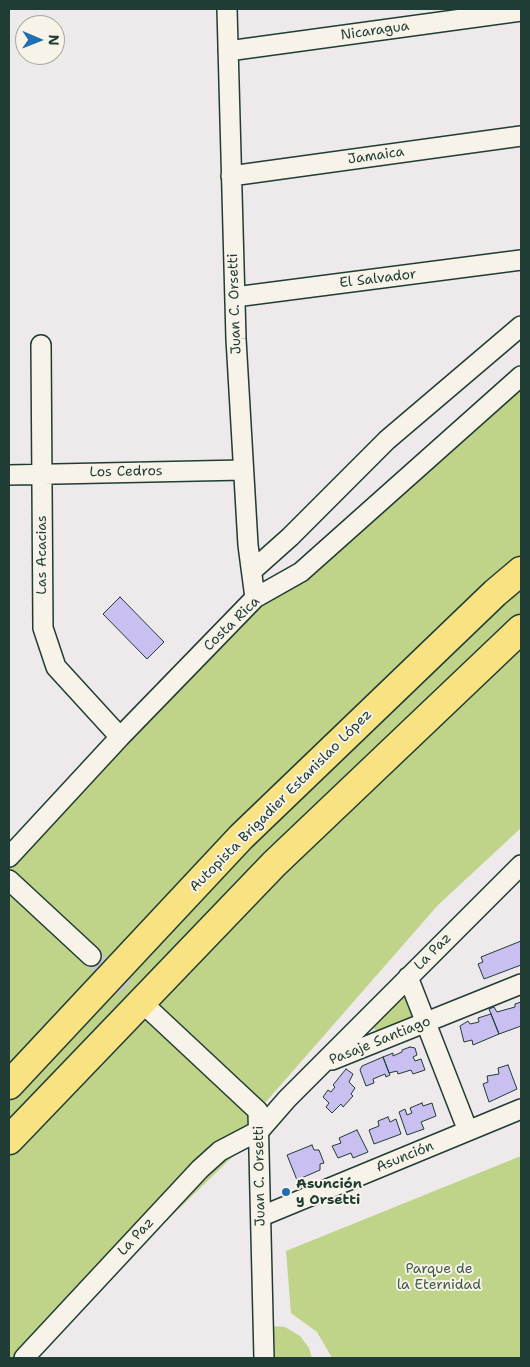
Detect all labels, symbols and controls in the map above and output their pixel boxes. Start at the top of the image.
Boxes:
north arrow [15,15,65,65]
street label: Nicaragua [340,18,410,44]
text: N [45,35,63,46]
street label: Jamaica [347,144,405,168]
street label: Juan C. Orsetti [225,253,245,355]
street label: El Salvador [339,266,417,292]
street label: Los Cedros [89,463,163,481]
street label: Las Acacias [34,515,50,595]
street label: Costa Rica [201,593,263,655]
street label: Autopista Brigadier Estanislao López [186,706,376,896]
street label: La Paz [411,930,455,974]
street label: Pasaje Santiago [327,1013,433,1069]
street label: Juan C. Orsetti [251,1125,269,1227]
street label: Asunción [374,1138,436,1176]
place label: Asunción y Orsetti [296,1176,362,1208]
marker: Asunción y Orsetti [280,1186,292,1198]
street label: La Paz [114,1215,158,1259]
park label: Parque de la Eternidad [397,1261,481,1294]

